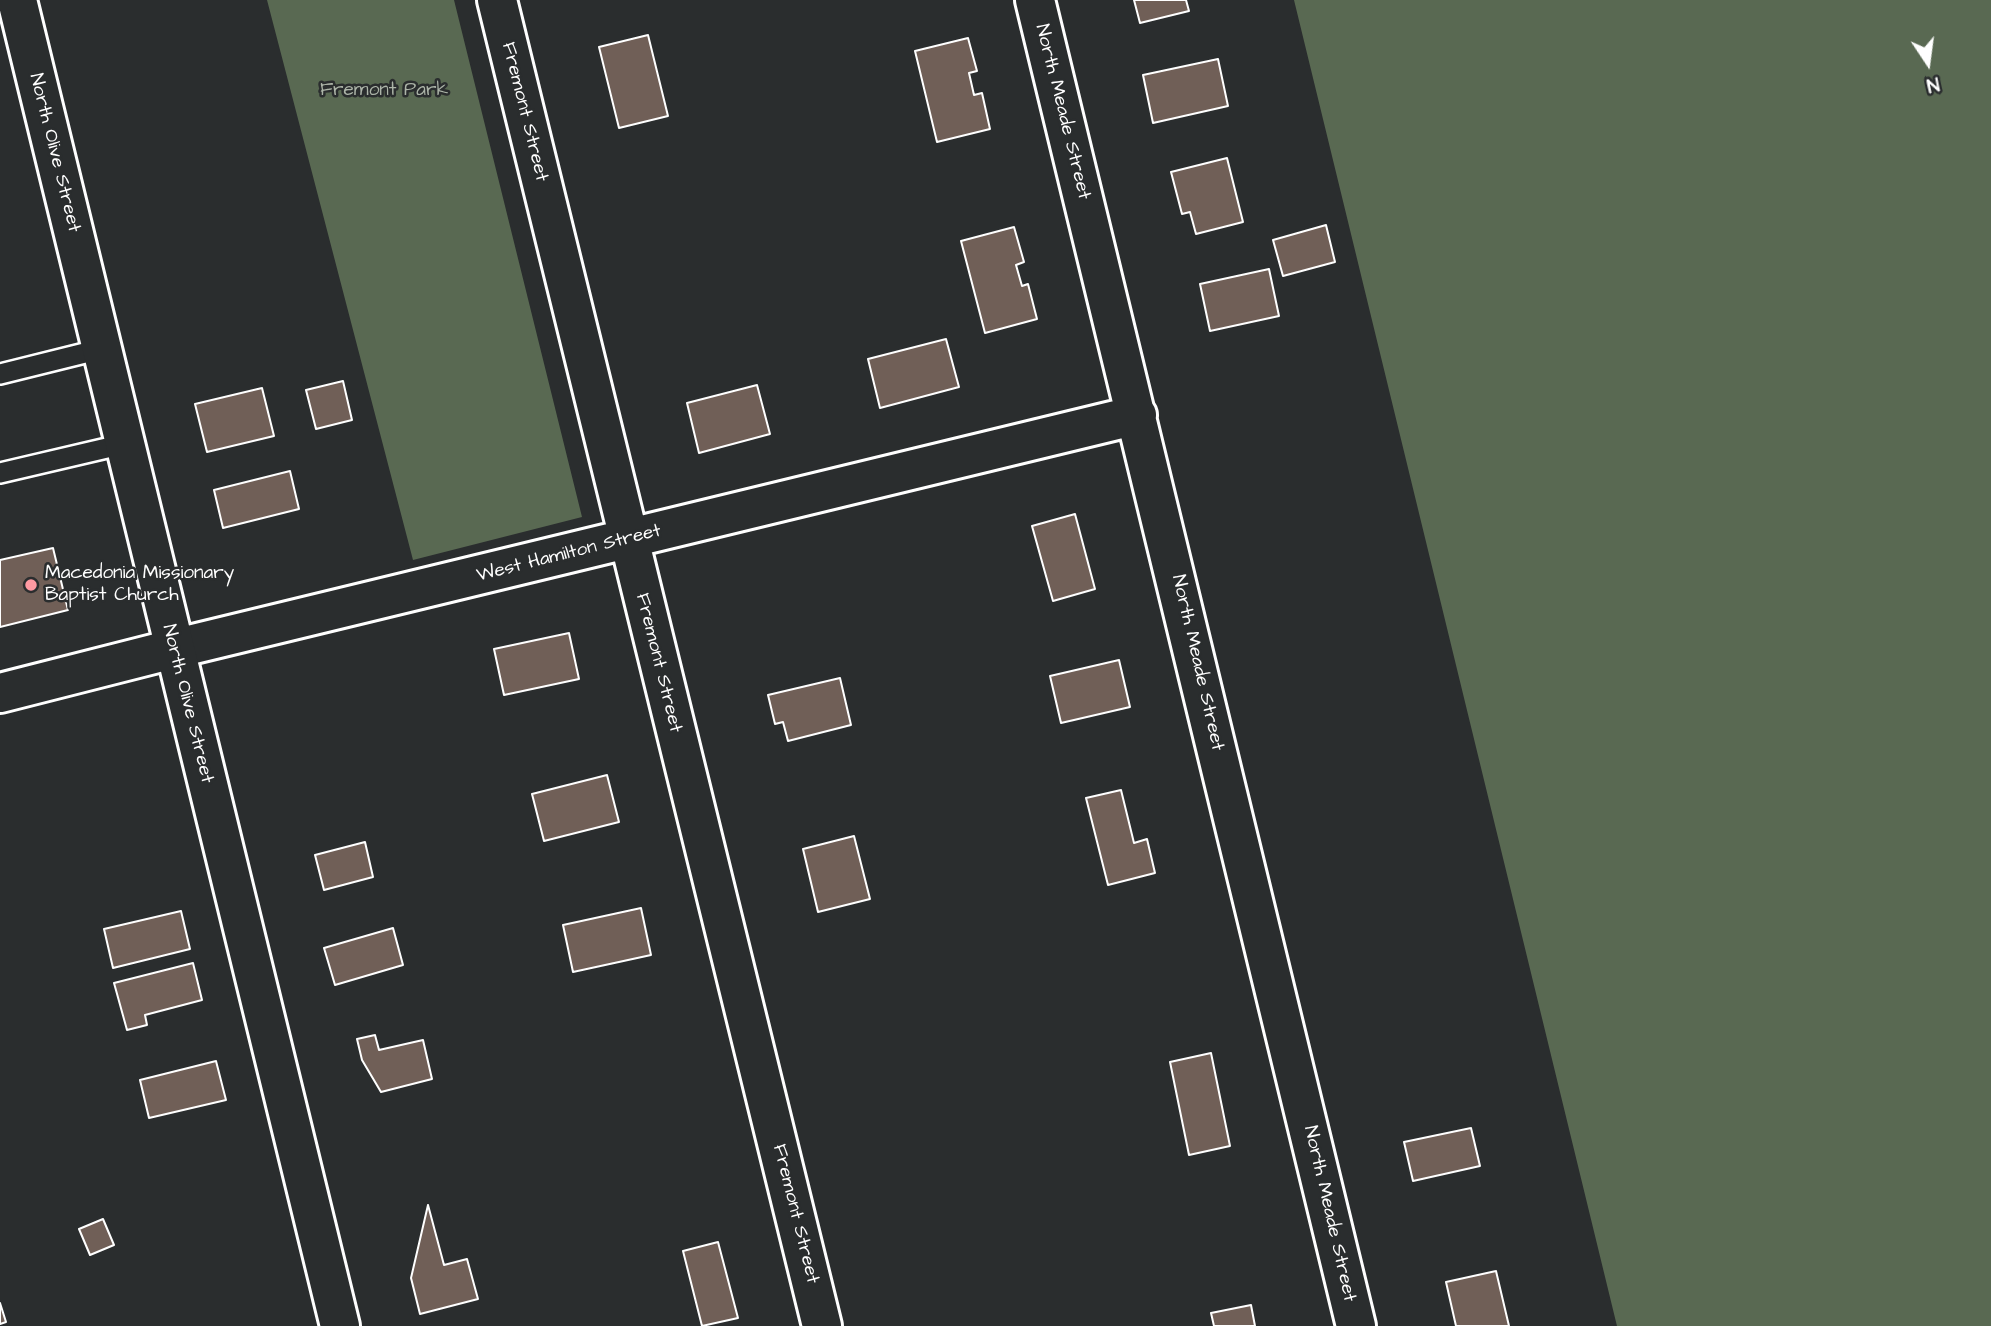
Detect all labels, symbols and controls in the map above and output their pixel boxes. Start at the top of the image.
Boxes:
street label: North Meade Street [1029,22,1095,202]
north arrow [1893,28,1963,98]
street label: Fremont Street [496,40,552,184]
text: N [1924,69,1942,98]
street label: North Olive Street [23,71,85,235]
park label: Fremont Park [320,80,448,102]
street label: West Hamilton Street [475,520,663,588]
place label: Macedonia Missionary Baptist Church [45,563,234,607]
street label: North Meade Street [1166,573,1228,753]
marker: Macedonia Missionary Baptist Church [23,577,39,593]
street label: Fremont Street [630,591,686,735]
street label: North Olive Street [156,622,218,786]
street label: North Meade Street [1298,1124,1360,1304]
street label: Fremont Street [767,1142,823,1286]

